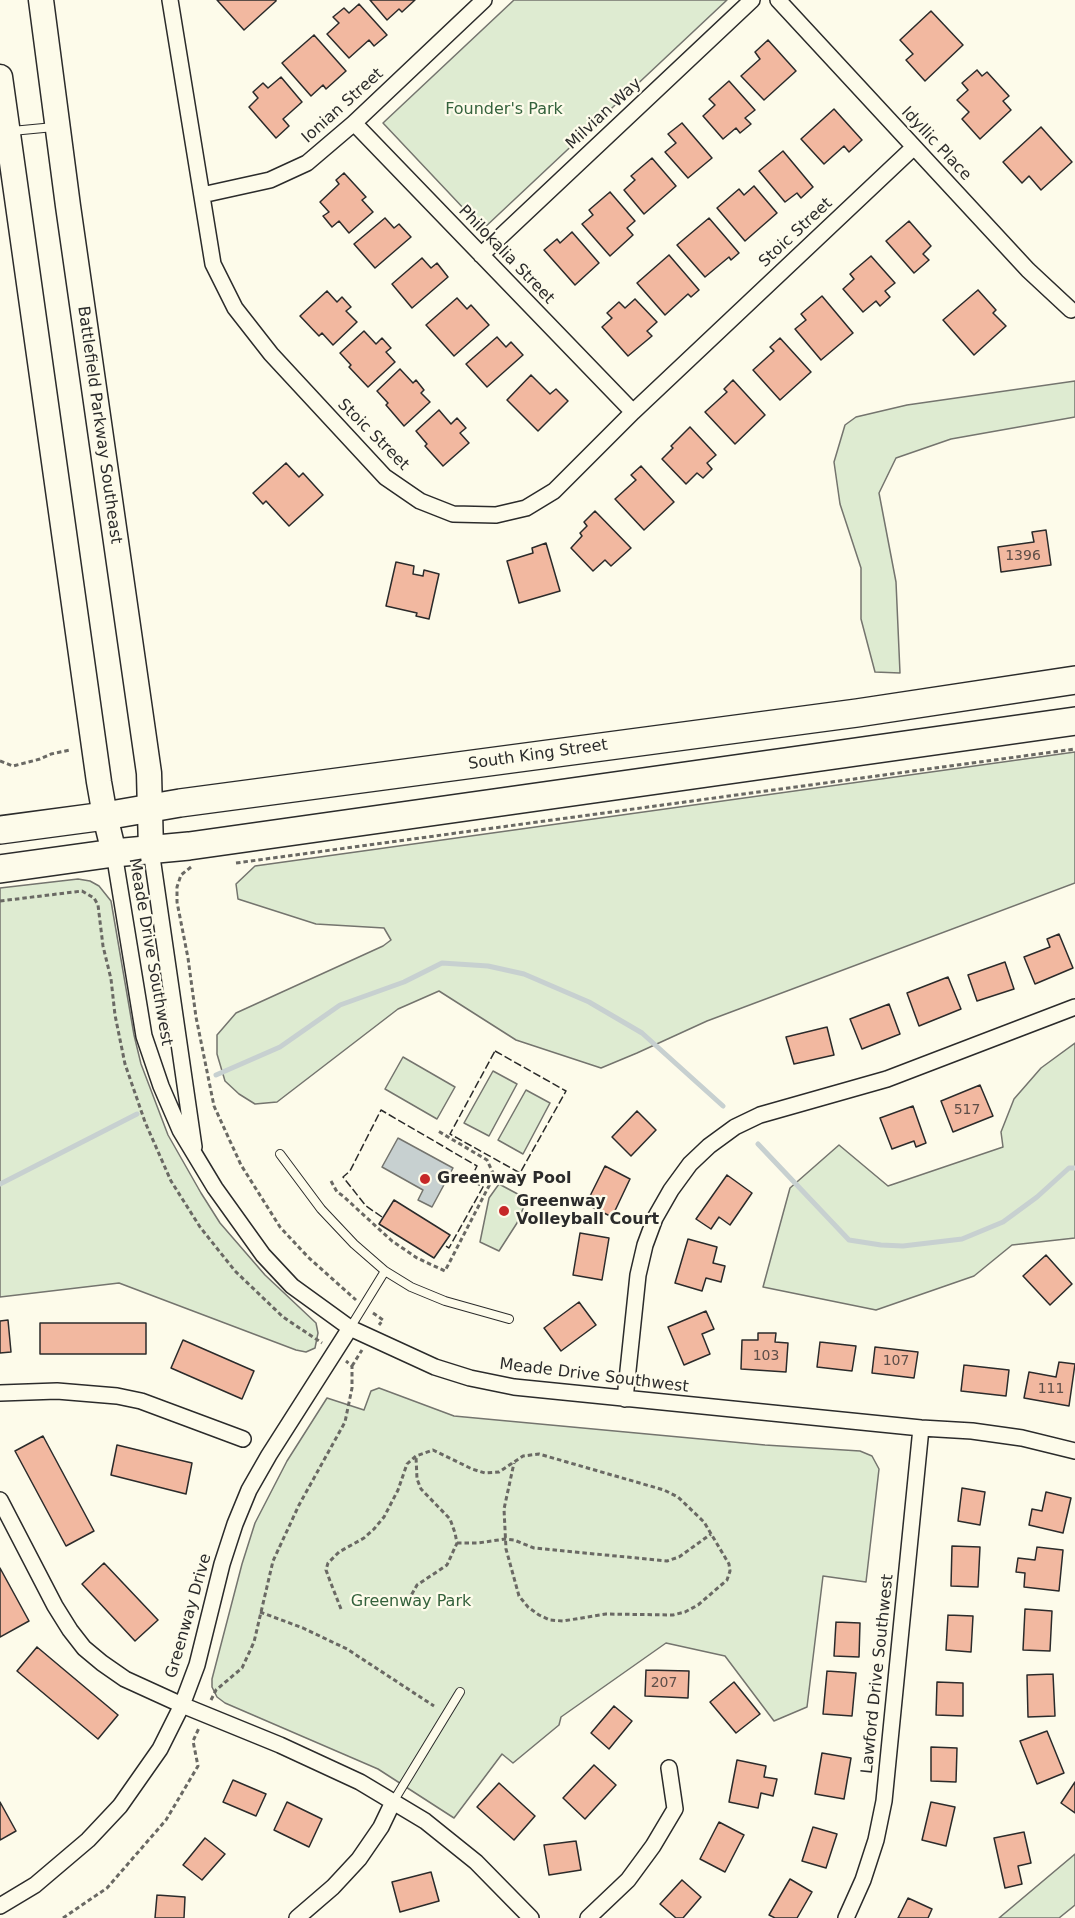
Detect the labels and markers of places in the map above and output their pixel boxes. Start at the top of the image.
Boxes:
place label: Greenway Pool [437,1169,571,1189]
marker: Greenway Pool [418,1172,432,1186]
place label: Greenway Volleyball Court [516,1192,659,1230]
marker: Greenway Volleyball Court [497,1204,511,1218]

